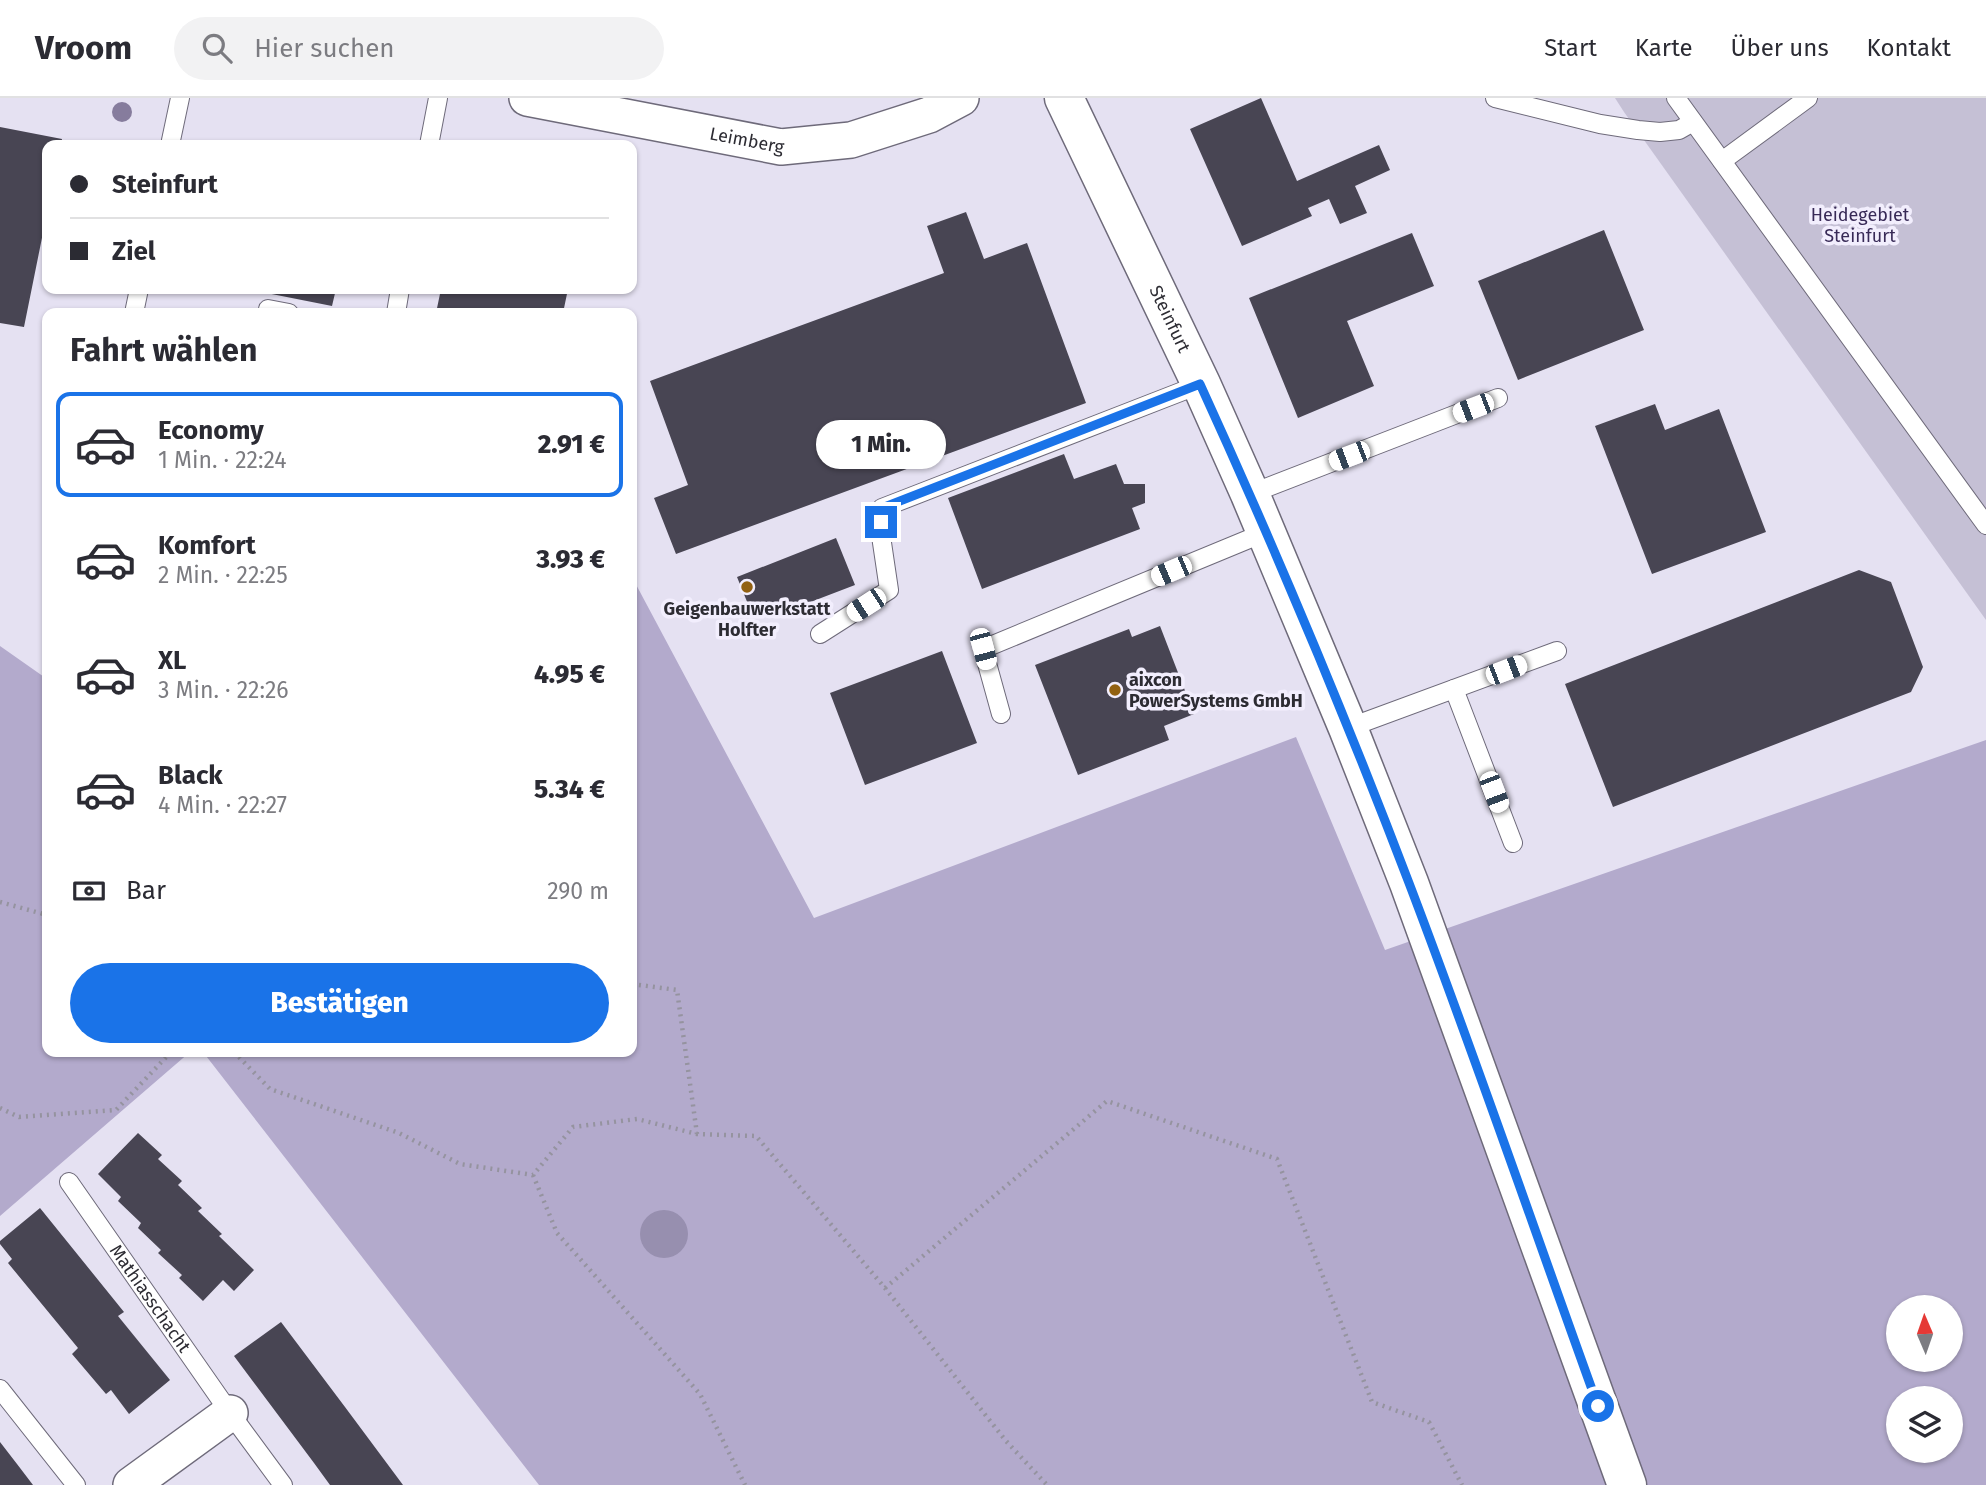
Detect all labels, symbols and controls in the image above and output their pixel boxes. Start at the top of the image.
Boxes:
search box [174,17,664,80]
text: Vroom [35,28,132,68]
icon: search [198,29,236,67]
text: Hier suchen [254,33,395,64]
text: Start [1544,34,1597,62]
text: Karte [1635,34,1693,62]
text: Über uns [1731,34,1829,62]
text: Kontakt [1867,34,1951,62]
street label: Leimberg [708,122,787,158]
text: Steinfurt [112,169,218,200]
park label: Heidegebiet Steinfurt [1811,204,1910,247]
text: Ziel [112,236,156,267]
street label: Steinfurt [1144,282,1195,356]
text: Fahrt wählen [70,331,257,369]
car [1450,391,1497,425]
icon: car [74,413,137,476]
text: Economy [158,415,264,446]
callout: 1 Min. [816,420,946,470]
text: 2.91 € [538,429,605,460]
text: 1 Min. [851,430,911,458]
car [1326,439,1373,473]
text: 1 Min. · 22:24 [158,446,286,474]
route end [865,506,897,538]
icon: car [74,528,137,591]
text: Komfort [158,530,256,561]
text: 3.93 € [536,544,605,575]
car [1148,553,1195,589]
text: 2 Min. · 22:25 [158,561,288,589]
marker: Geigenbauwerkstatt Holfter [739,579,755,595]
car [843,585,890,625]
place label: Geigenbauwerkstatt Holfter [664,598,831,641]
car [968,626,999,672]
icon: car [74,643,137,706]
text: XL [158,645,186,676]
car [1483,653,1530,687]
text: 4.95 € [534,659,605,690]
place label: aixcon PowerSystems GmbH [1129,669,1303,712]
text: 3 Min. · 22:26 [158,676,289,704]
marker: aixcon PowerSystems GmbH [1107,682,1123,698]
icon: car [74,758,137,821]
text: Black [158,760,223,791]
car [1477,769,1512,815]
text: 5.34 € [534,774,605,805]
text: 4 Min. · 22:27 [158,791,287,819]
icon: cash [70,872,108,910]
text: Bar [126,875,166,906]
text: 290 m [547,877,609,905]
button: Bestätigen [70,963,609,1043]
street label: Mathiasschacht [105,1240,196,1357]
north arrow [1886,1295,1964,1372]
map controls [1886,1295,1963,1463]
button: layers [1886,1386,1963,1463]
route start [1582,1390,1614,1422]

